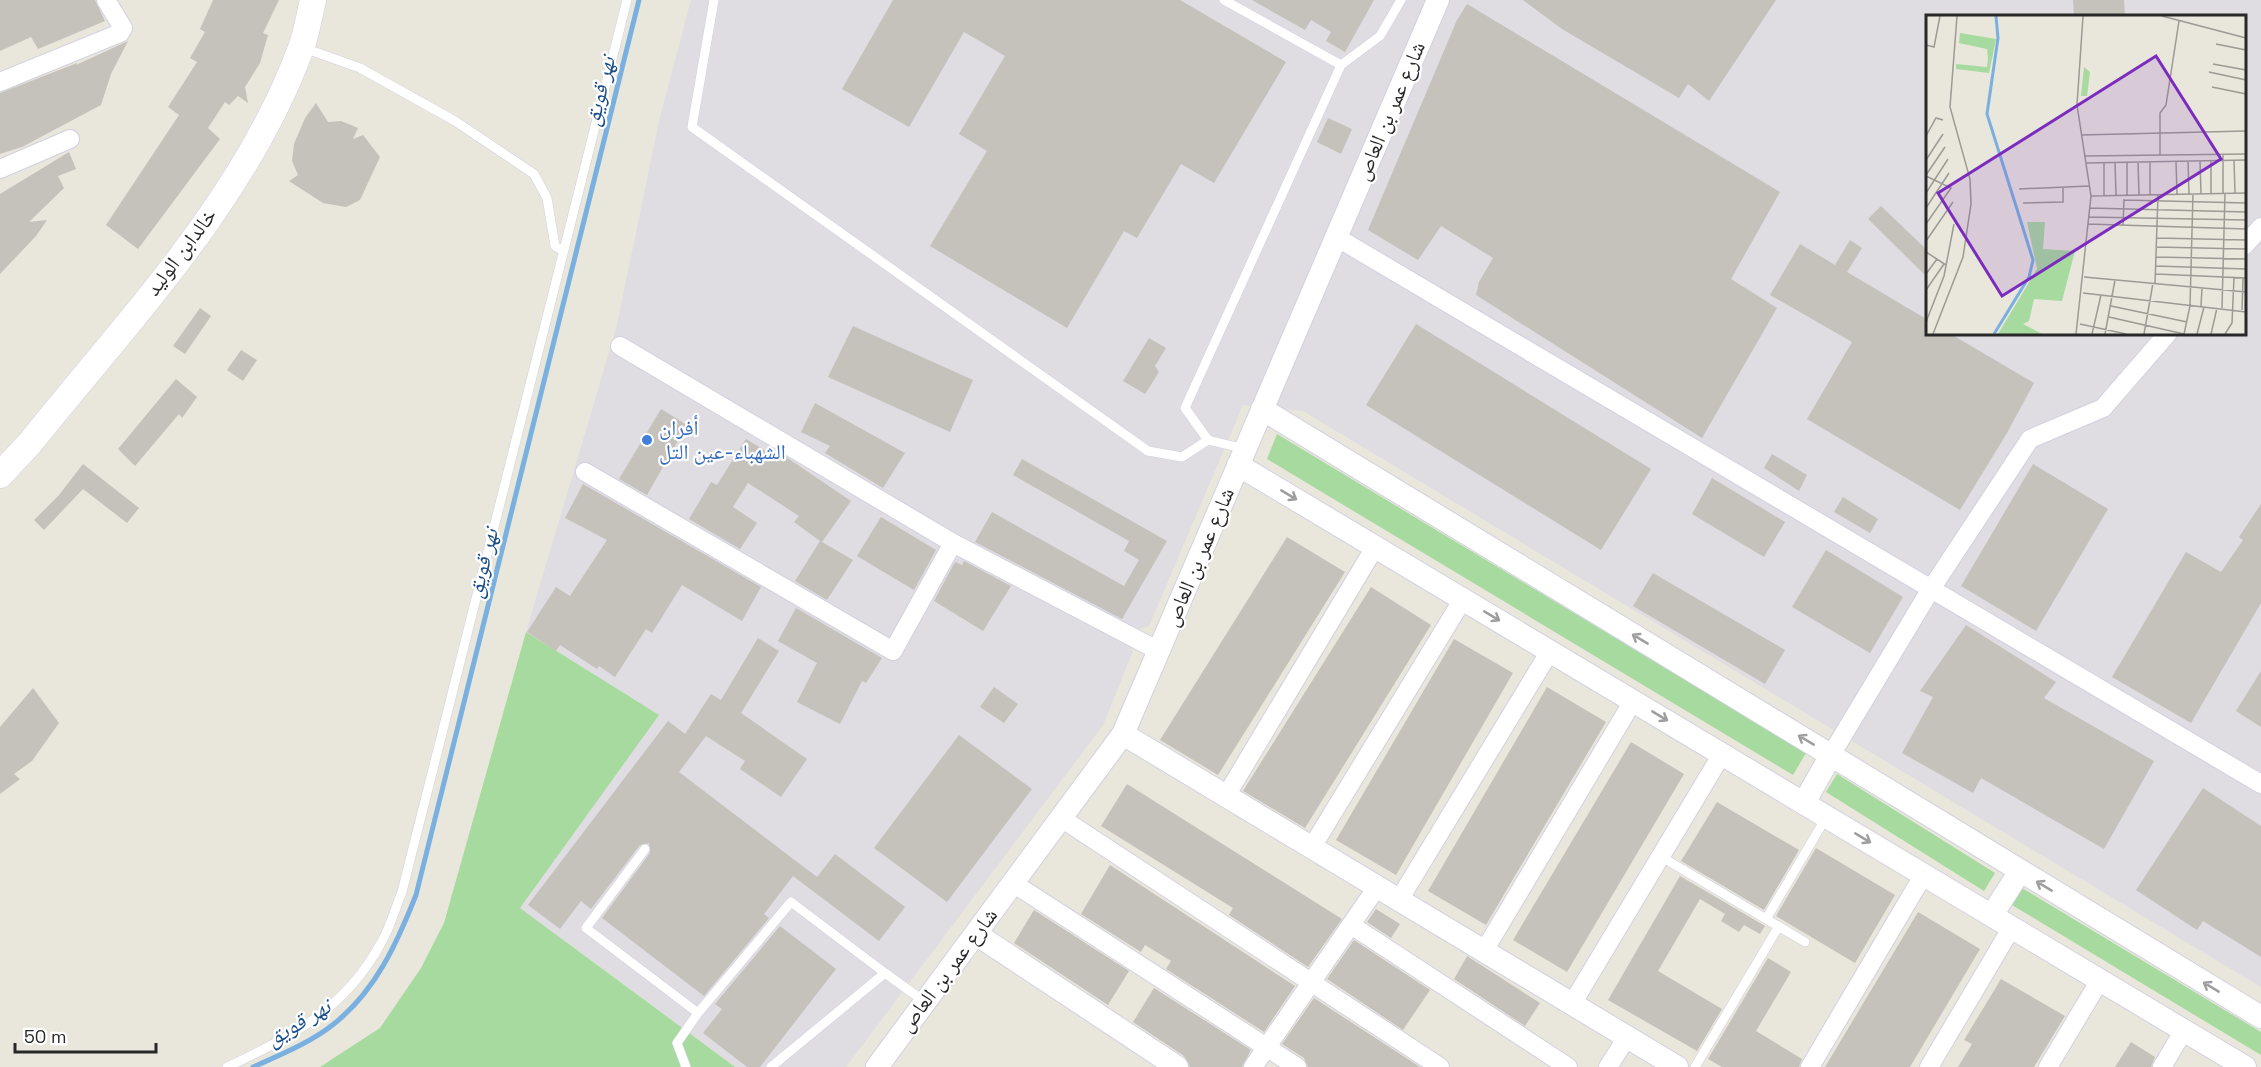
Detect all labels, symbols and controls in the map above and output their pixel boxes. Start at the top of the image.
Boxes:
inset map [1926,15,2246,334]
street label: شارع عمر بن العاص [1348,37,1431,184]
water label: نهر قويق [577,50,622,128]
street label: خالدابن الوليد [139,203,222,301]
place label: أفران الشهباء-عين التل [659,414,786,465]
marker: أفران الشهباء-عين التل [640,433,654,447]
street label: شارع عمر بن العاص [1157,483,1240,630]
one-way arrow [1280,489,1297,501]
water label: نهر قويق [460,522,505,600]
one-way arrow [1483,611,1500,623]
one-way arrow [1632,633,1649,645]
one-way arrow [1651,711,1668,723]
one-way arrow [1798,734,1815,746]
one-way arrow [1854,832,1871,844]
one-way arrow [2036,879,2053,891]
street label: شارع عمر بن العاص [892,902,1003,1037]
one-way arrow [2203,980,2220,992]
water label: نهر قويق [261,990,338,1052]
scale bar [15,1016,156,1054]
text: 50 m [24,1025,66,1048]

